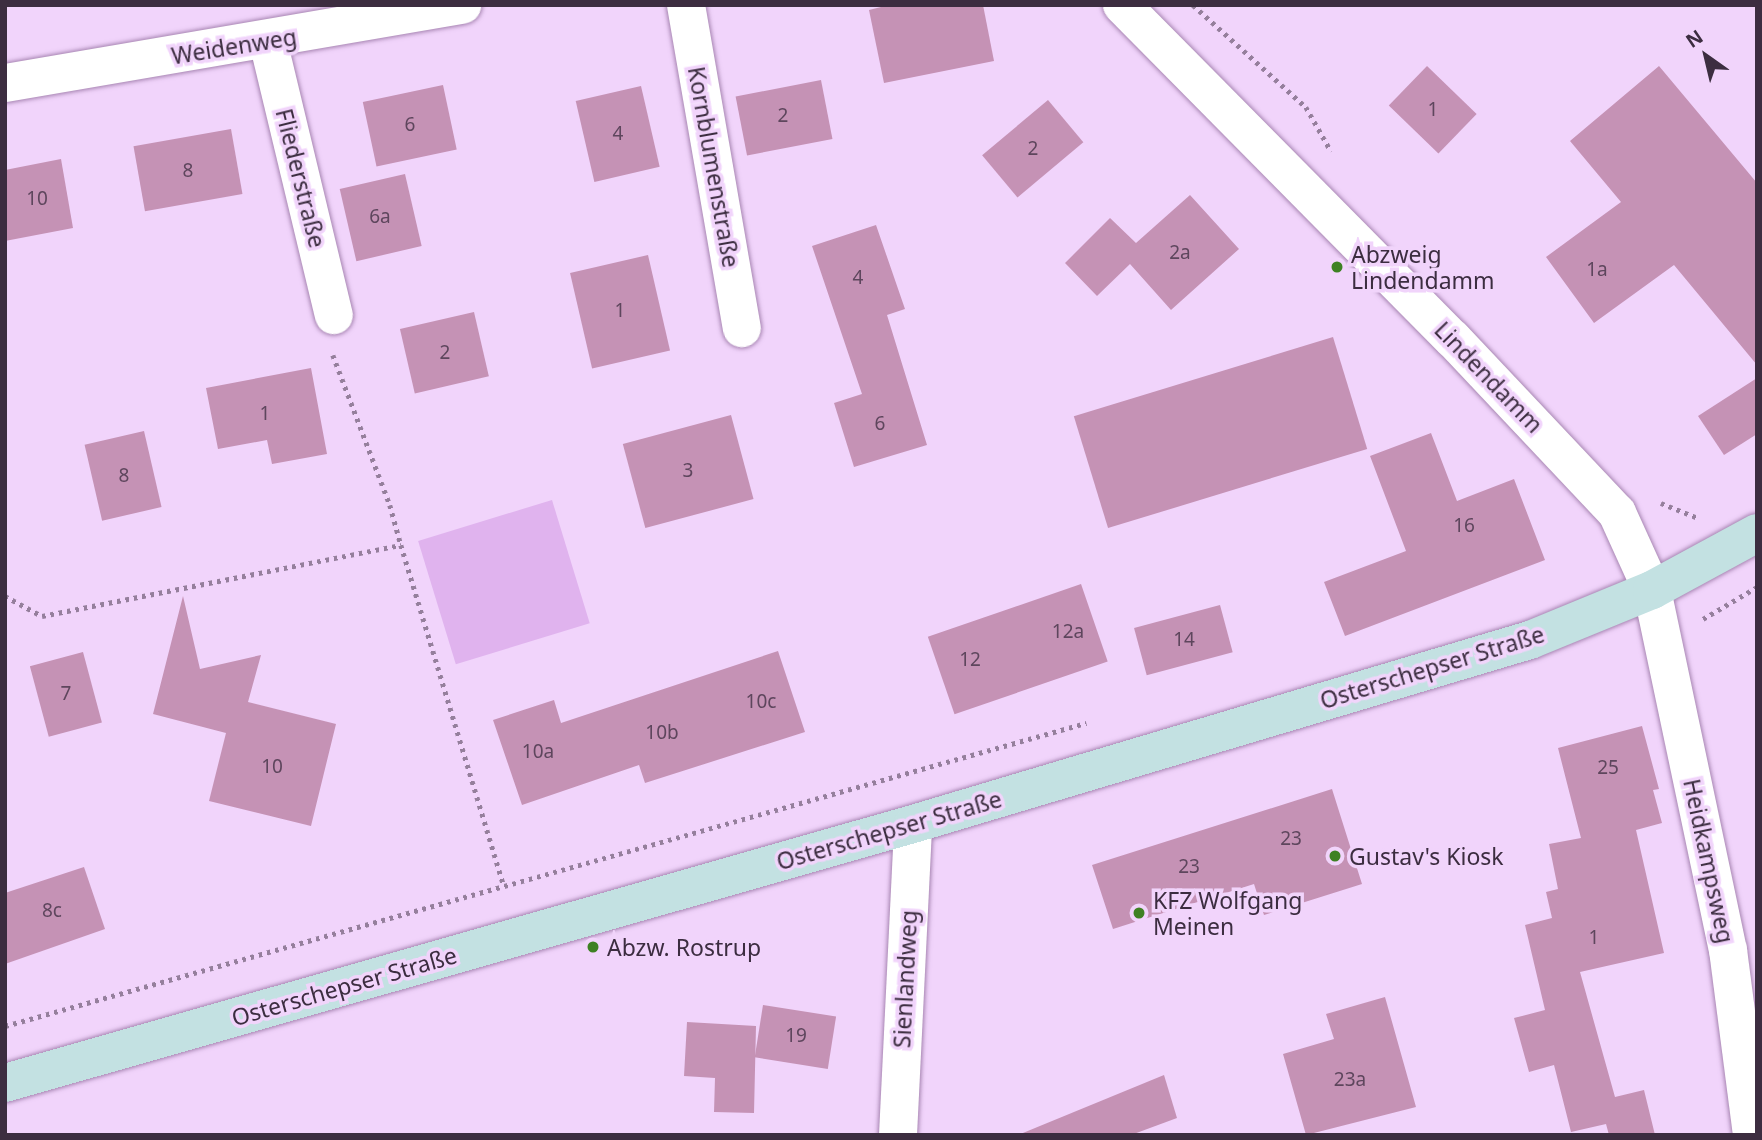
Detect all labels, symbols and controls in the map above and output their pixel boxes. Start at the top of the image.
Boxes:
north arrow [1671,21,1741,91]
street label: Weidenweg [169,22,299,70]
text: N [1681,23,1708,54]
street label: Kornblumenstraße [683,64,745,270]
house number: 1 [1428,99,1438,121]
house number: 2 [778,105,788,127]
street label: Fliederstraße [270,106,332,250]
house number: 6 [405,114,415,136]
house number: 4 [613,123,623,145]
house number: 2 [1028,138,1038,160]
house number: 8 [183,160,193,182]
house number: 10 [26,188,48,210]
house number: 6a [369,206,391,228]
place label: Abzweig Lindendamm [1351,240,1495,294]
house number: 2a [1169,242,1191,264]
marker: Abzweig Lindendamm [1329,259,1345,275]
house number: 1a [1586,259,1608,281]
house number: 4 [853,267,863,289]
house number: 1 [615,300,625,322]
street label: Lindendamm [1429,316,1549,438]
house number: 2 [440,342,450,364]
house number: 1 [260,403,270,425]
house number: 6 [875,413,885,435]
house number: 3 [683,460,693,482]
house number: 8 [119,465,129,487]
house number: 16 [1453,515,1475,537]
street label: Osterschepser Straße [1317,620,1547,714]
house number: 12a [1052,621,1084,643]
house number: 14 [1173,629,1195,651]
house number: 12 [959,649,981,671]
house number: 7 [61,683,71,705]
house number: 10c [746,691,776,713]
house number: 10b [645,722,679,744]
house number: 10a [522,741,554,763]
house number: 10 [261,756,283,778]
house number: 25 [1597,757,1619,779]
street label: Heidkampsweg [1678,776,1740,946]
street label: Osterschepser Straße [773,785,1005,875]
house number: 23 [1280,828,1302,850]
place label: Gustav's Kiosk [1349,842,1504,870]
marker: Gustav's Kiosk [1327,848,1343,864]
house number: 23 [1178,856,1200,878]
place label: KFZ Wolfgang Meinen [1153,886,1302,940]
house number: 8c [42,900,62,922]
marker: KFZ Wolfgang Meinen [1131,905,1147,921]
street label: Sienlandweg [888,909,922,1049]
house number: 1 [1589,927,1599,949]
place label: Abzw. Rostrup [607,933,761,961]
marker: Abzw. Rostrup [585,939,601,955]
street label: Osterschepser Straße [228,941,460,1031]
house number: 19 [785,1025,807,1047]
house number: 23a [1334,1069,1366,1091]

